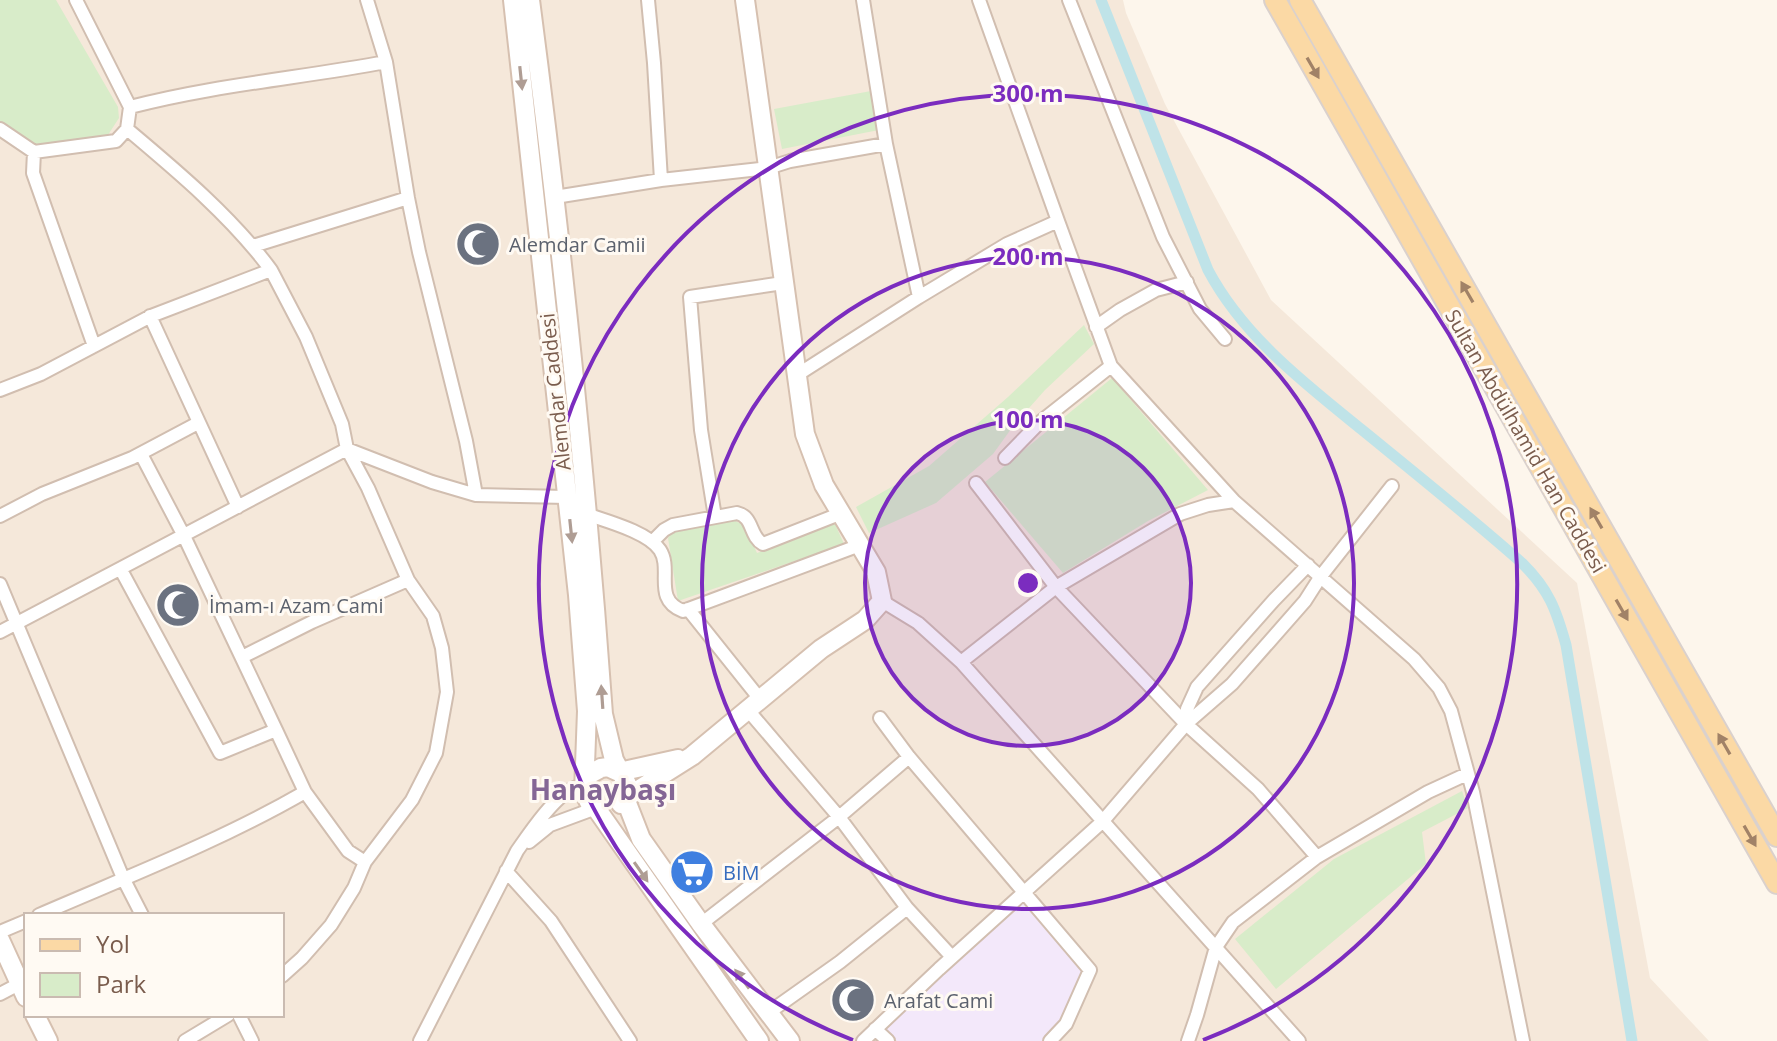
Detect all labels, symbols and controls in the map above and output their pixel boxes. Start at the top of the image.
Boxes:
one-way arrow [1306,57,1320,79]
one-way arrow [515,65,528,90]
text: 300 m [993,76,1063,109]
mosque icon: Alemdar Camii [454,220,502,268]
place label: Alemdar Camii [509,231,645,258]
text: 200 m [993,239,1063,272]
one-way arrow [1460,281,1474,303]
street label: Sultan Abdülhamid Han Caddesi [1439,304,1613,578]
street label: Alemdar Caddesi [533,312,577,472]
text: 100 m [993,402,1063,435]
one-way arrow [1589,507,1603,529]
one-way arrow [564,519,577,544]
centre of rings [1014,569,1042,597]
mosque icon: İmam-ı Azam Cami [154,581,202,629]
place label: İmam-ı Azam Cami [209,592,384,619]
one-way arrow [1615,599,1629,621]
one-way arrow [595,684,608,709]
one-way arrow [1718,732,1731,755]
district label: Hanaybaşı [530,770,676,808]
one-way arrow [1743,825,1757,847]
supermarket icon: BİM [668,848,716,896]
place label: BİM [723,859,760,886]
one-way arrow [633,862,648,883]
legend [24,913,284,1017]
text: Yol [96,927,130,960]
text: Park [96,967,147,1000]
one-way arrow [735,969,751,989]
mosque icon: Arafat Cami [829,976,877,1024]
place label: Arafat Cami [884,987,993,1014]

